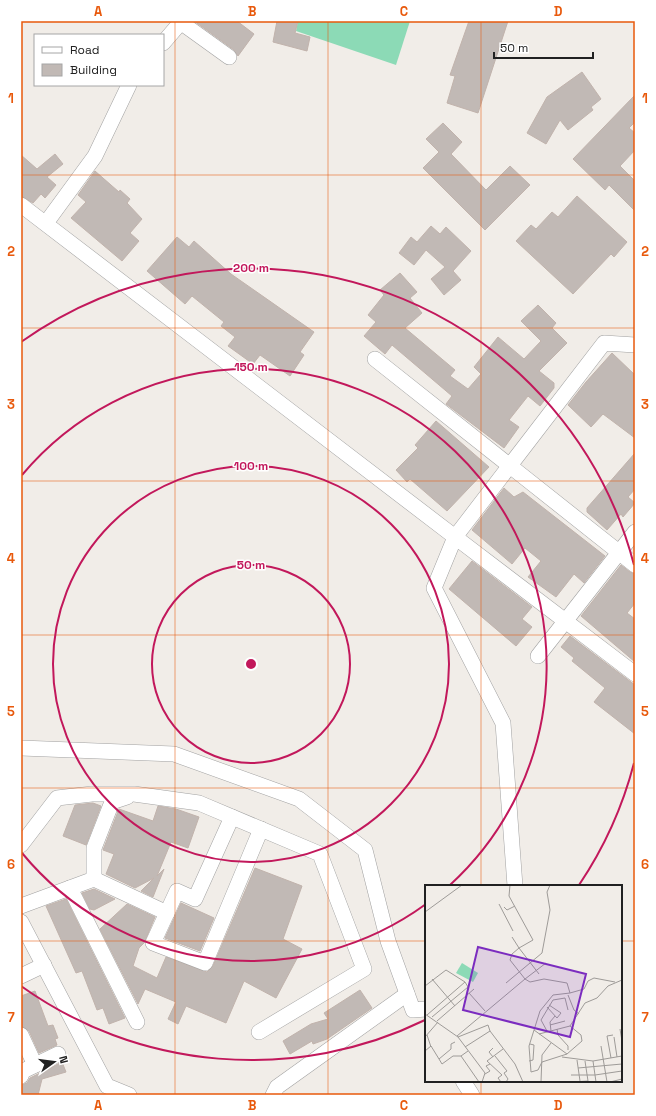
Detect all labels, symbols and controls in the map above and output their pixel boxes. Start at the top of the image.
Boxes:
text: A [94,3,103,20]
text: B [248,3,257,20]
text: C [400,3,408,20]
text: D [554,3,563,20]
legend [34,34,164,86]
scale bar [494,34,593,60]
text: 50 m [500,40,528,56]
text: Road [70,42,99,58]
text: Building [70,62,117,78]
text: 1 [8,90,14,107]
text: 1 [642,90,648,107]
text: 2 [7,243,15,260]
text: 2 [641,243,649,260]
text: 200 m [233,260,269,276]
text: 150 m [234,359,268,375]
text: 3 [7,396,15,413]
text: 3 [641,396,649,413]
text: 100 m [234,458,268,474]
text: 4 [7,550,15,567]
text: 4 [641,550,649,567]
text: 50 m [237,557,265,573]
centre of rings [244,657,258,671]
text: 5 [7,703,15,720]
text: 5 [641,703,649,720]
text: 6 [7,856,15,873]
text: 6 [641,856,649,873]
inset map [425,885,622,1082]
text: 7 [7,1009,15,1026]
text: 7 [641,1009,649,1026]
north arrow [34,1042,74,1082]
text: N [56,1054,71,1065]
text: A [94,1097,103,1114]
text: B [248,1097,257,1114]
text: C [400,1097,408,1114]
text: D [554,1097,563,1114]

